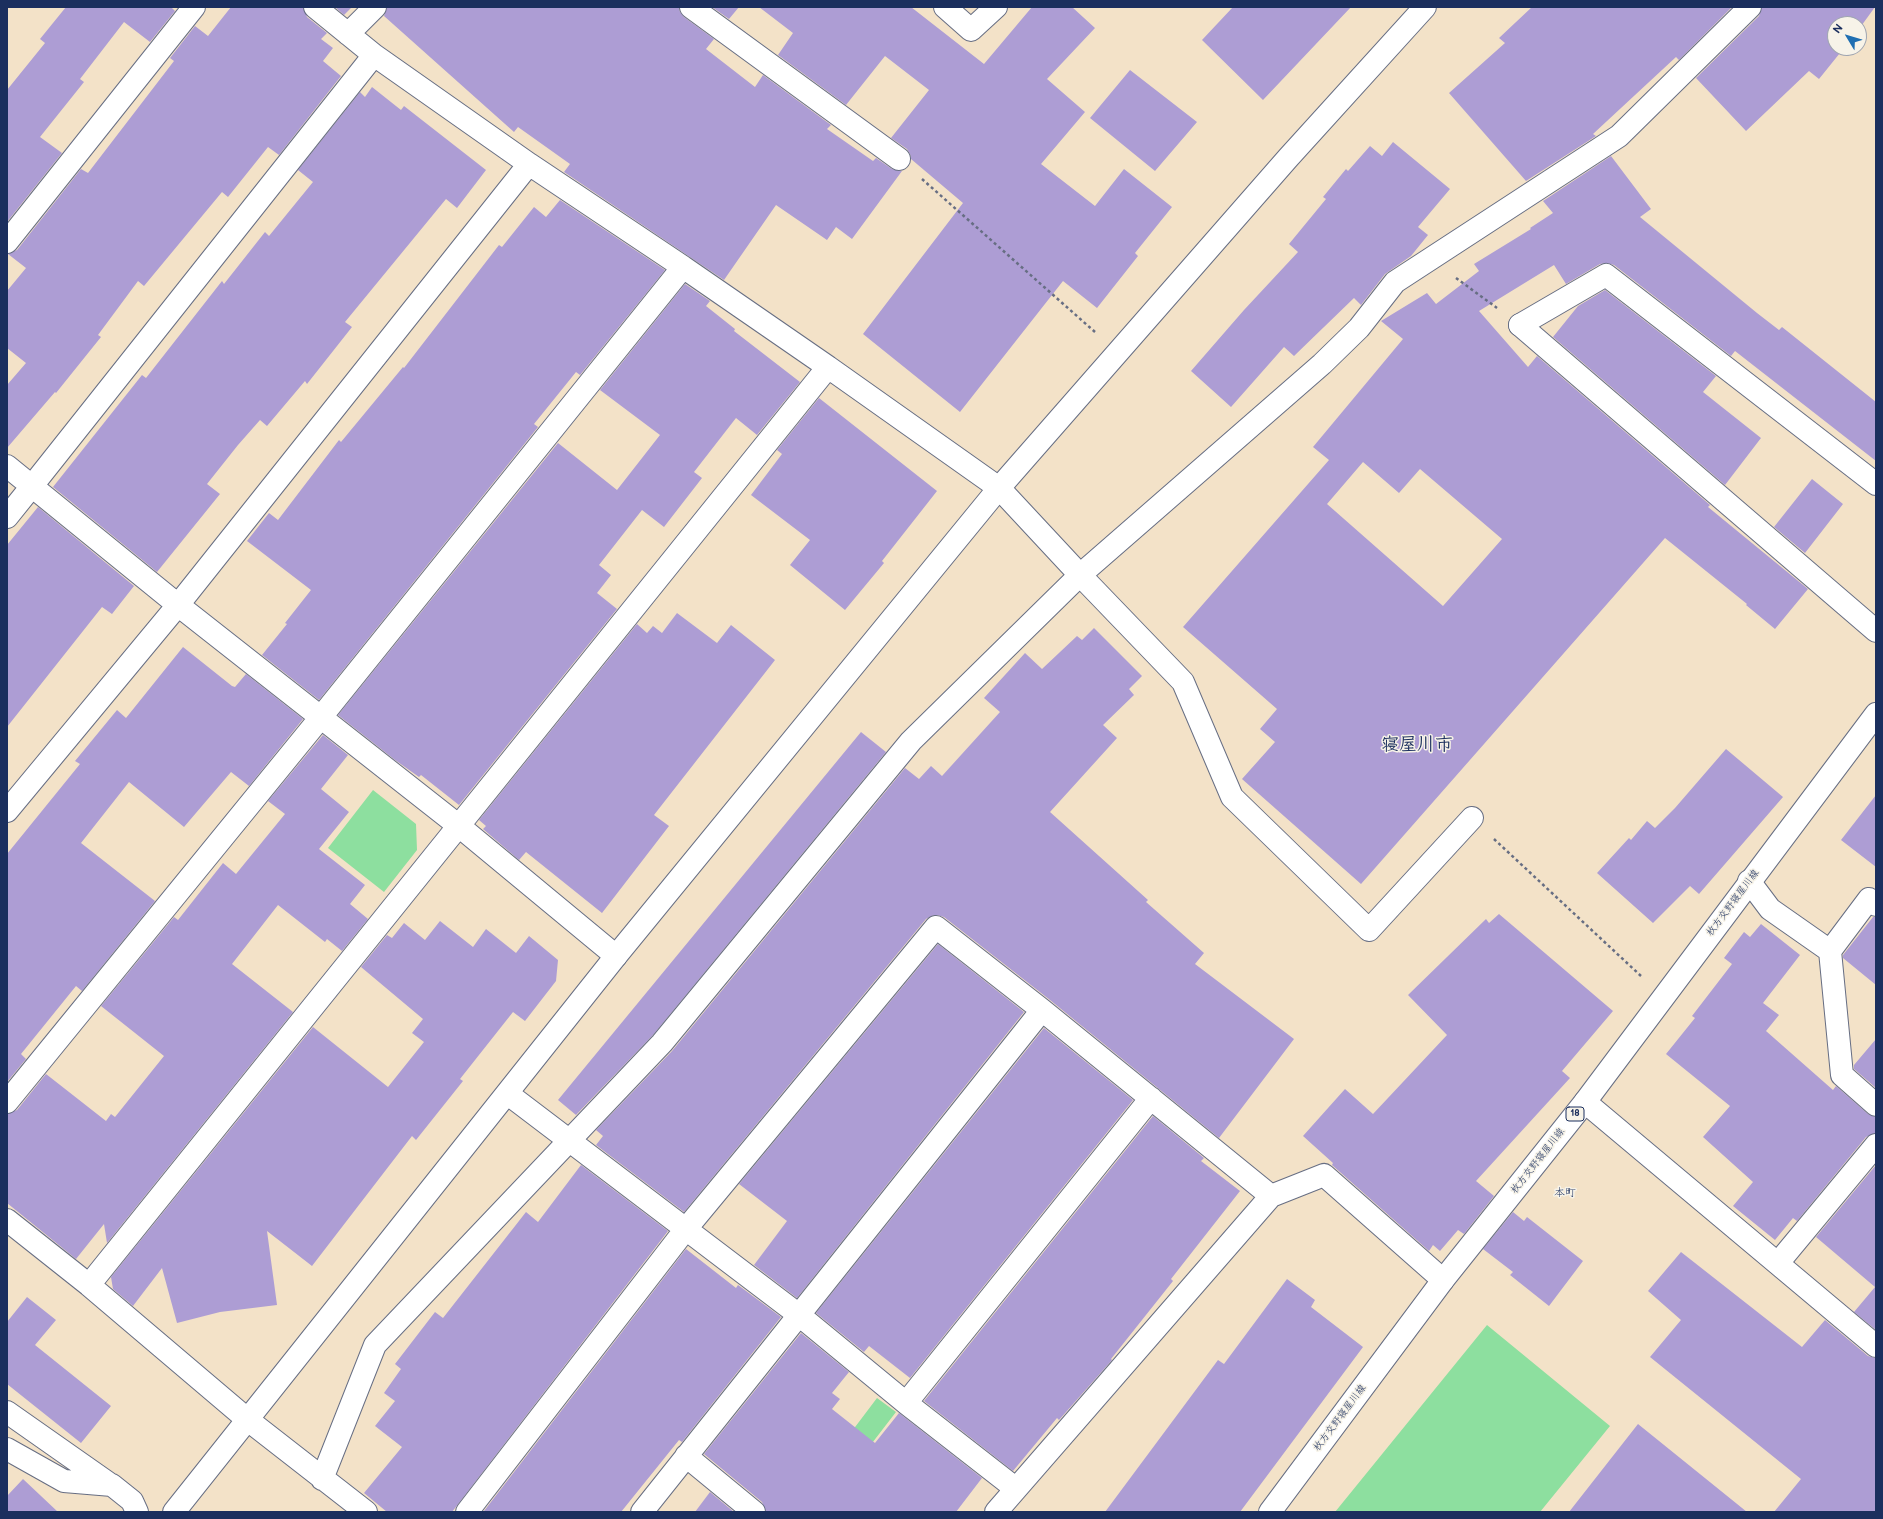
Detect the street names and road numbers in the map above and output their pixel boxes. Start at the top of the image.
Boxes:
street label: 枚方交野寝屋川線 [1704,867,1762,939]
road number: 18 [1566,1107,1584,1121]
street label: 枚方交野寝屋川線 [1509,1126,1567,1196]
street label: 枚方交野寝屋川線 [1311,1382,1369,1454]

